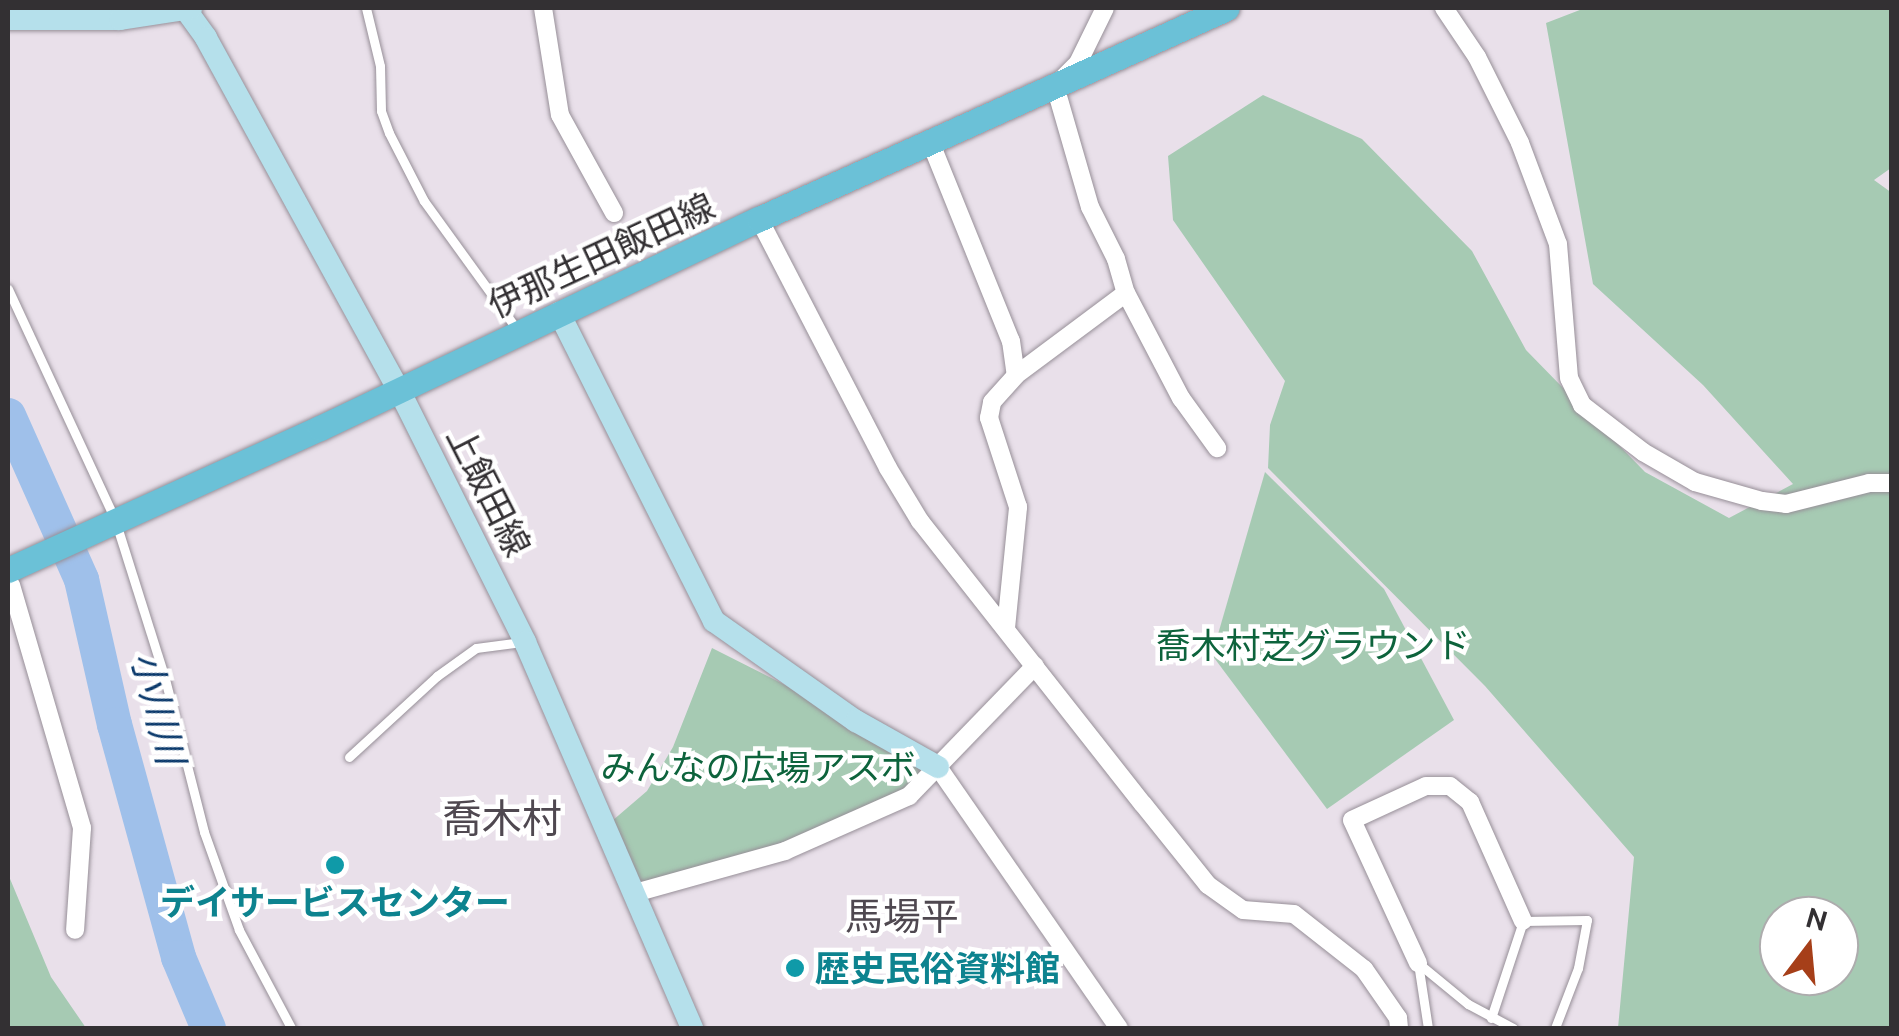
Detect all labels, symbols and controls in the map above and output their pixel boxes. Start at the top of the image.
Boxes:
street label: 伊那生田飯田線 [481,184,721,326]
street label: 上飯田線 [439,419,539,563]
park label: 喬木村芝グラウンド [1156,624,1470,666]
water label: 小川川 [122,647,194,769]
park label: みんなの広場アスボ [601,746,915,788]
district label: 喬木村 [442,795,562,843]
marker: デイサービスセンター [324,854,346,876]
place label: デイサービスセンター [160,881,510,923]
district label: 馬場平 [845,894,959,940]
north arrow [1759,896,1859,996]
text: N [1803,901,1831,936]
place label: 歴史民俗資料館 [815,947,1060,989]
marker: 歴史民俗資料館 [784,957,806,979]

